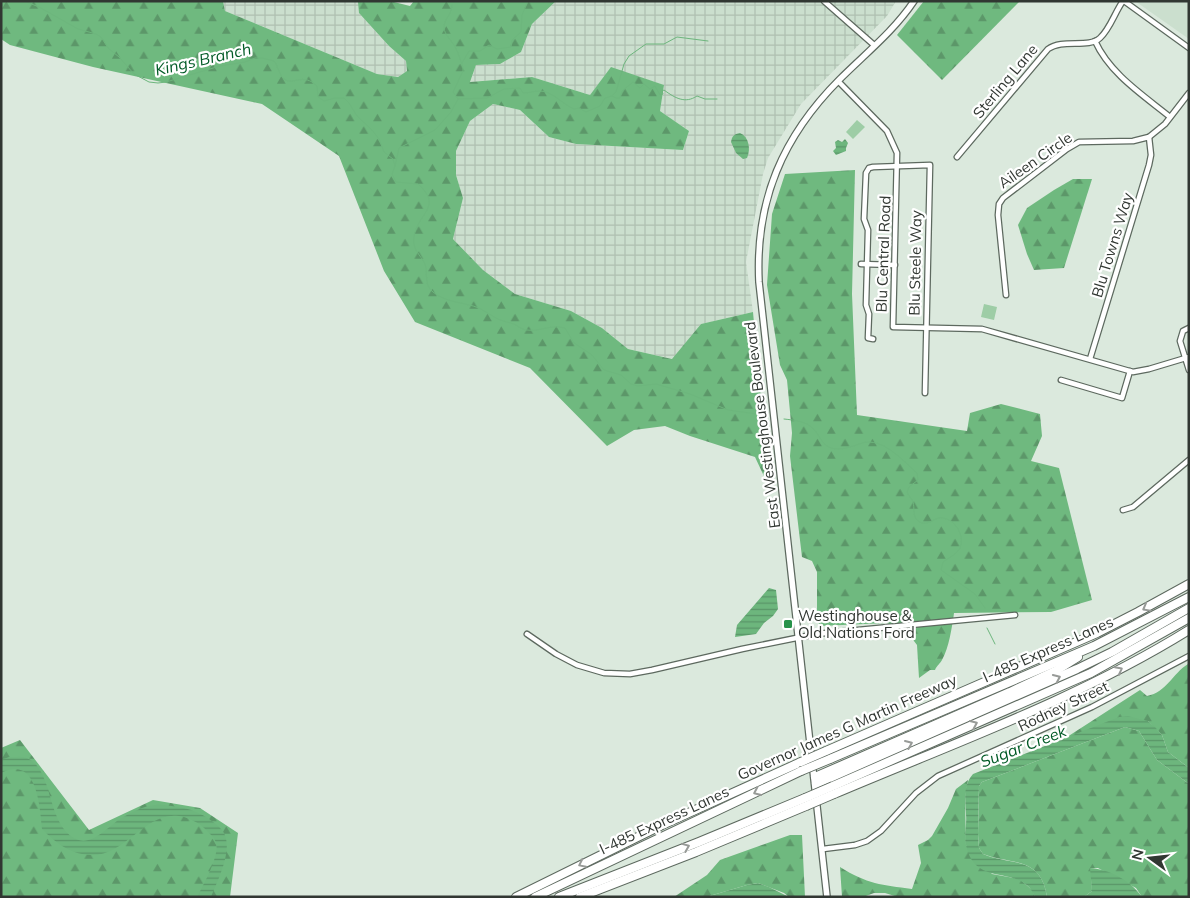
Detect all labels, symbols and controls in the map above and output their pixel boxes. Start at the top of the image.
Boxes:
water label: Kings Branch [153,38,253,80]
street label: Sterling Lane [968,40,1042,122]
street label: Aileen Circle [995,128,1075,192]
street label: Blu Towns Way [1087,190,1137,300]
street label: Blu Central Road [871,195,895,313]
street label: Blu Steele Way [905,210,925,316]
street label: East Westinghouse Boulevard [740,321,784,529]
one-way arrow [1143,602,1152,612]
place label: Westinghouse & Old Nations Ford [798,606,915,642]
street label: I-485 Express Lanes [980,612,1116,686]
marker: Westinghouse & Old Nations Ford [782,618,794,630]
one-way arrow [1114,666,1123,676]
street label: Governor James G Martin Freeway [734,670,960,784]
one-way arrow [1052,674,1061,685]
street label: Rodney Street [1015,677,1111,735]
one-way arrow [969,720,978,731]
water label: Sugar Creek [977,720,1070,772]
one-way arrow [904,740,913,750]
street label: I-485 Express Lanes [596,782,732,858]
one-way arrow [753,785,762,796]
north arrow [1125,833,1175,883]
one-way arrow [682,843,690,853]
text: N [1127,847,1148,862]
one-way arrow [578,858,587,868]

